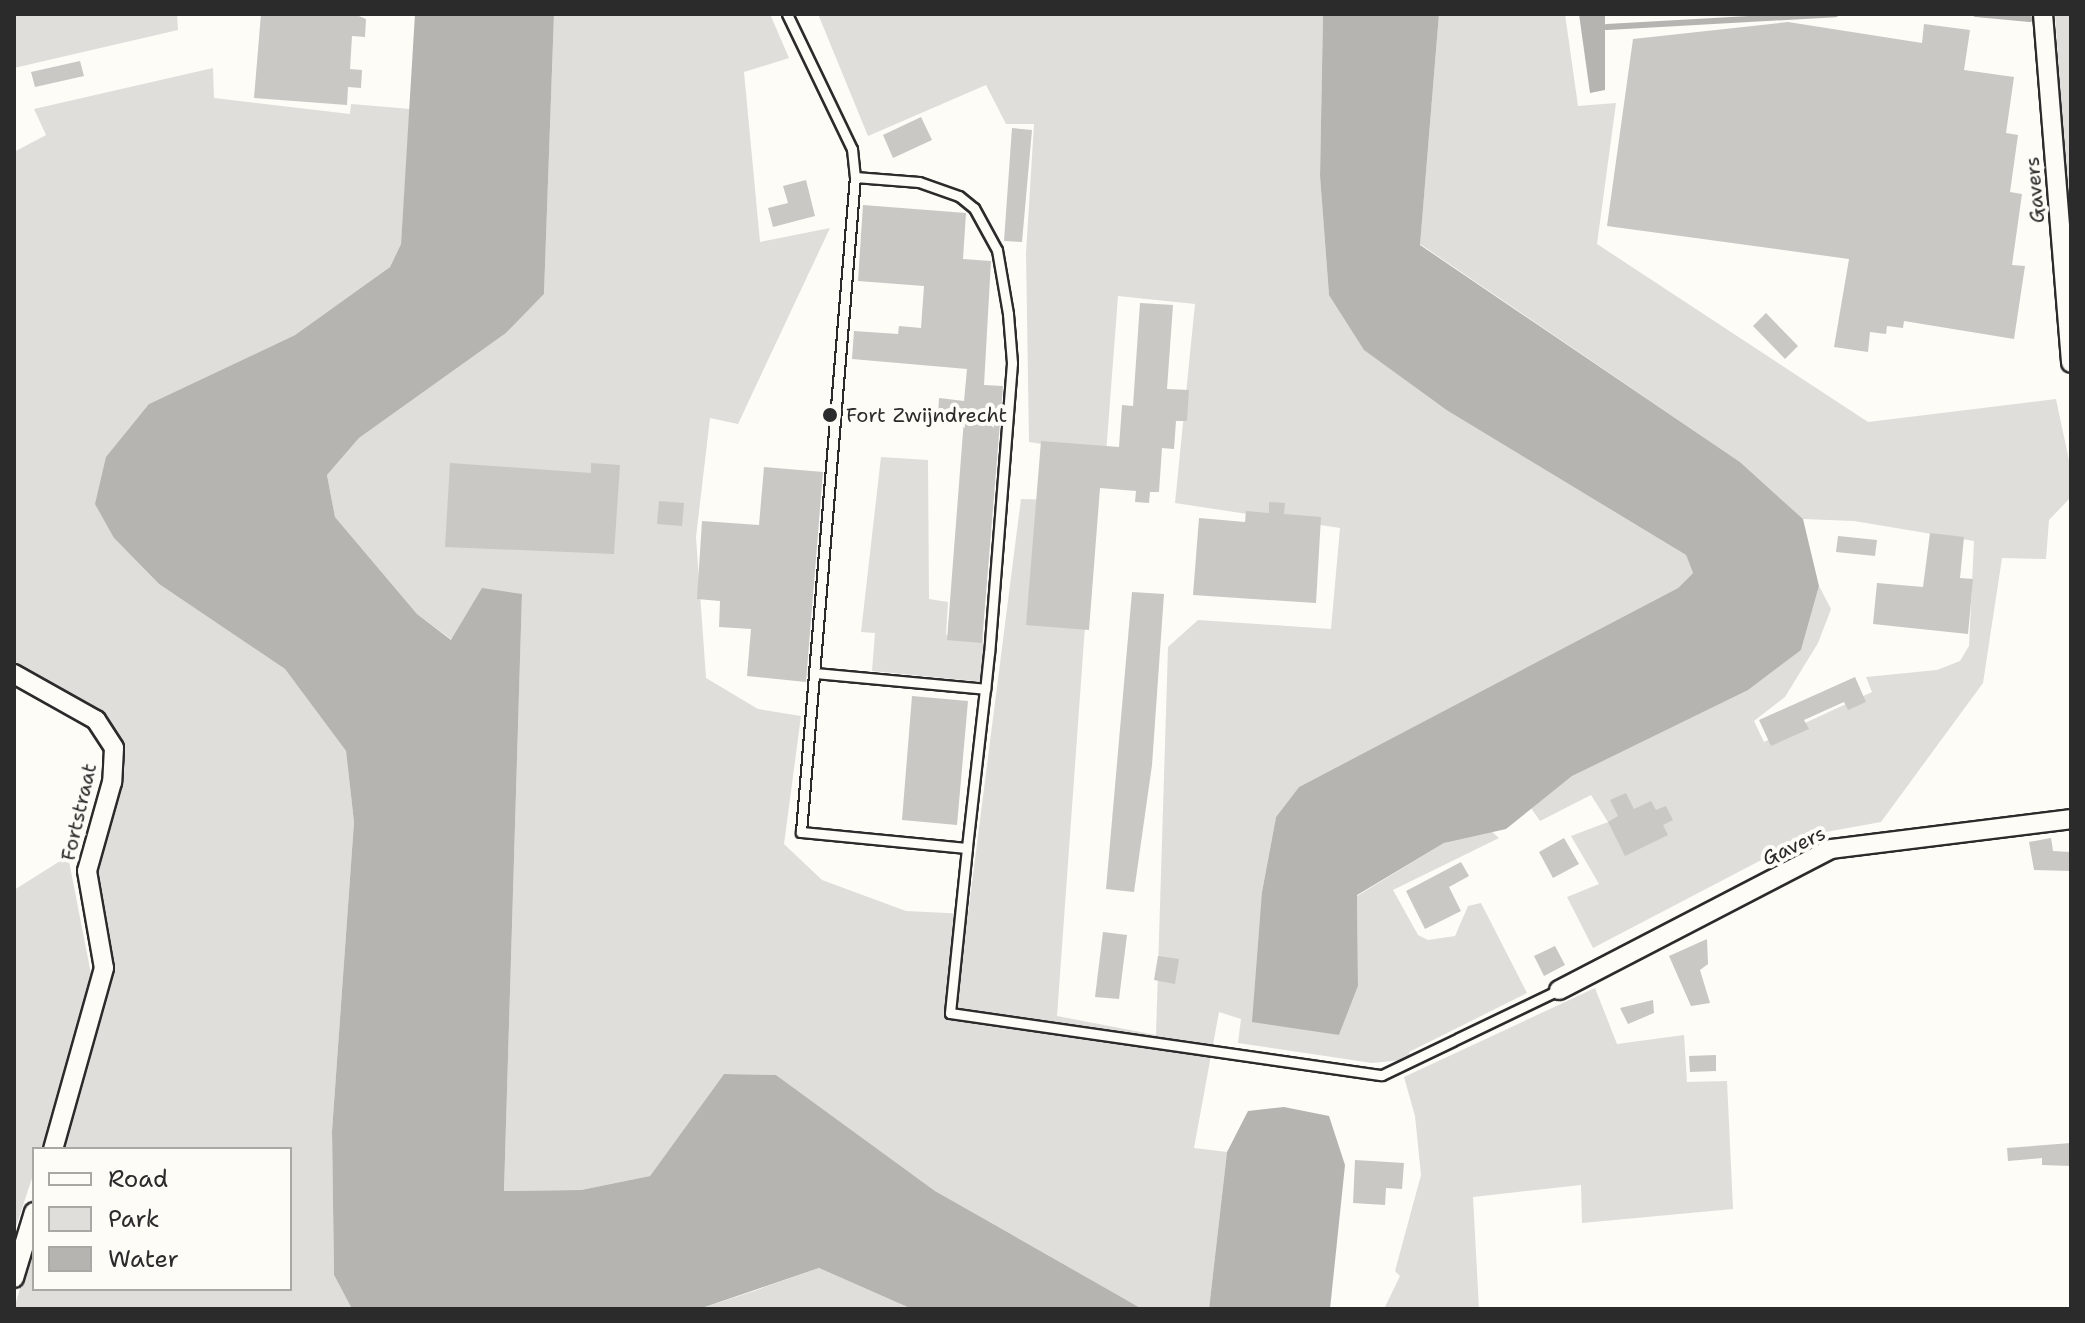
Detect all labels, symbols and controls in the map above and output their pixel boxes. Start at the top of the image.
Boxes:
street label: Gavers [2020,156,2050,224]
place label: Fort Zwijndrecht [846,403,1007,427]
marker: Fort Zwijndrecht [821,406,839,424]
street label: Fortstraat [56,761,102,863]
street label: Gavers [1759,821,1829,871]
legend [32,1147,292,1291]
text: Road [108,1163,168,1195]
text: Park [108,1203,160,1235]
text: Water [108,1243,179,1275]

